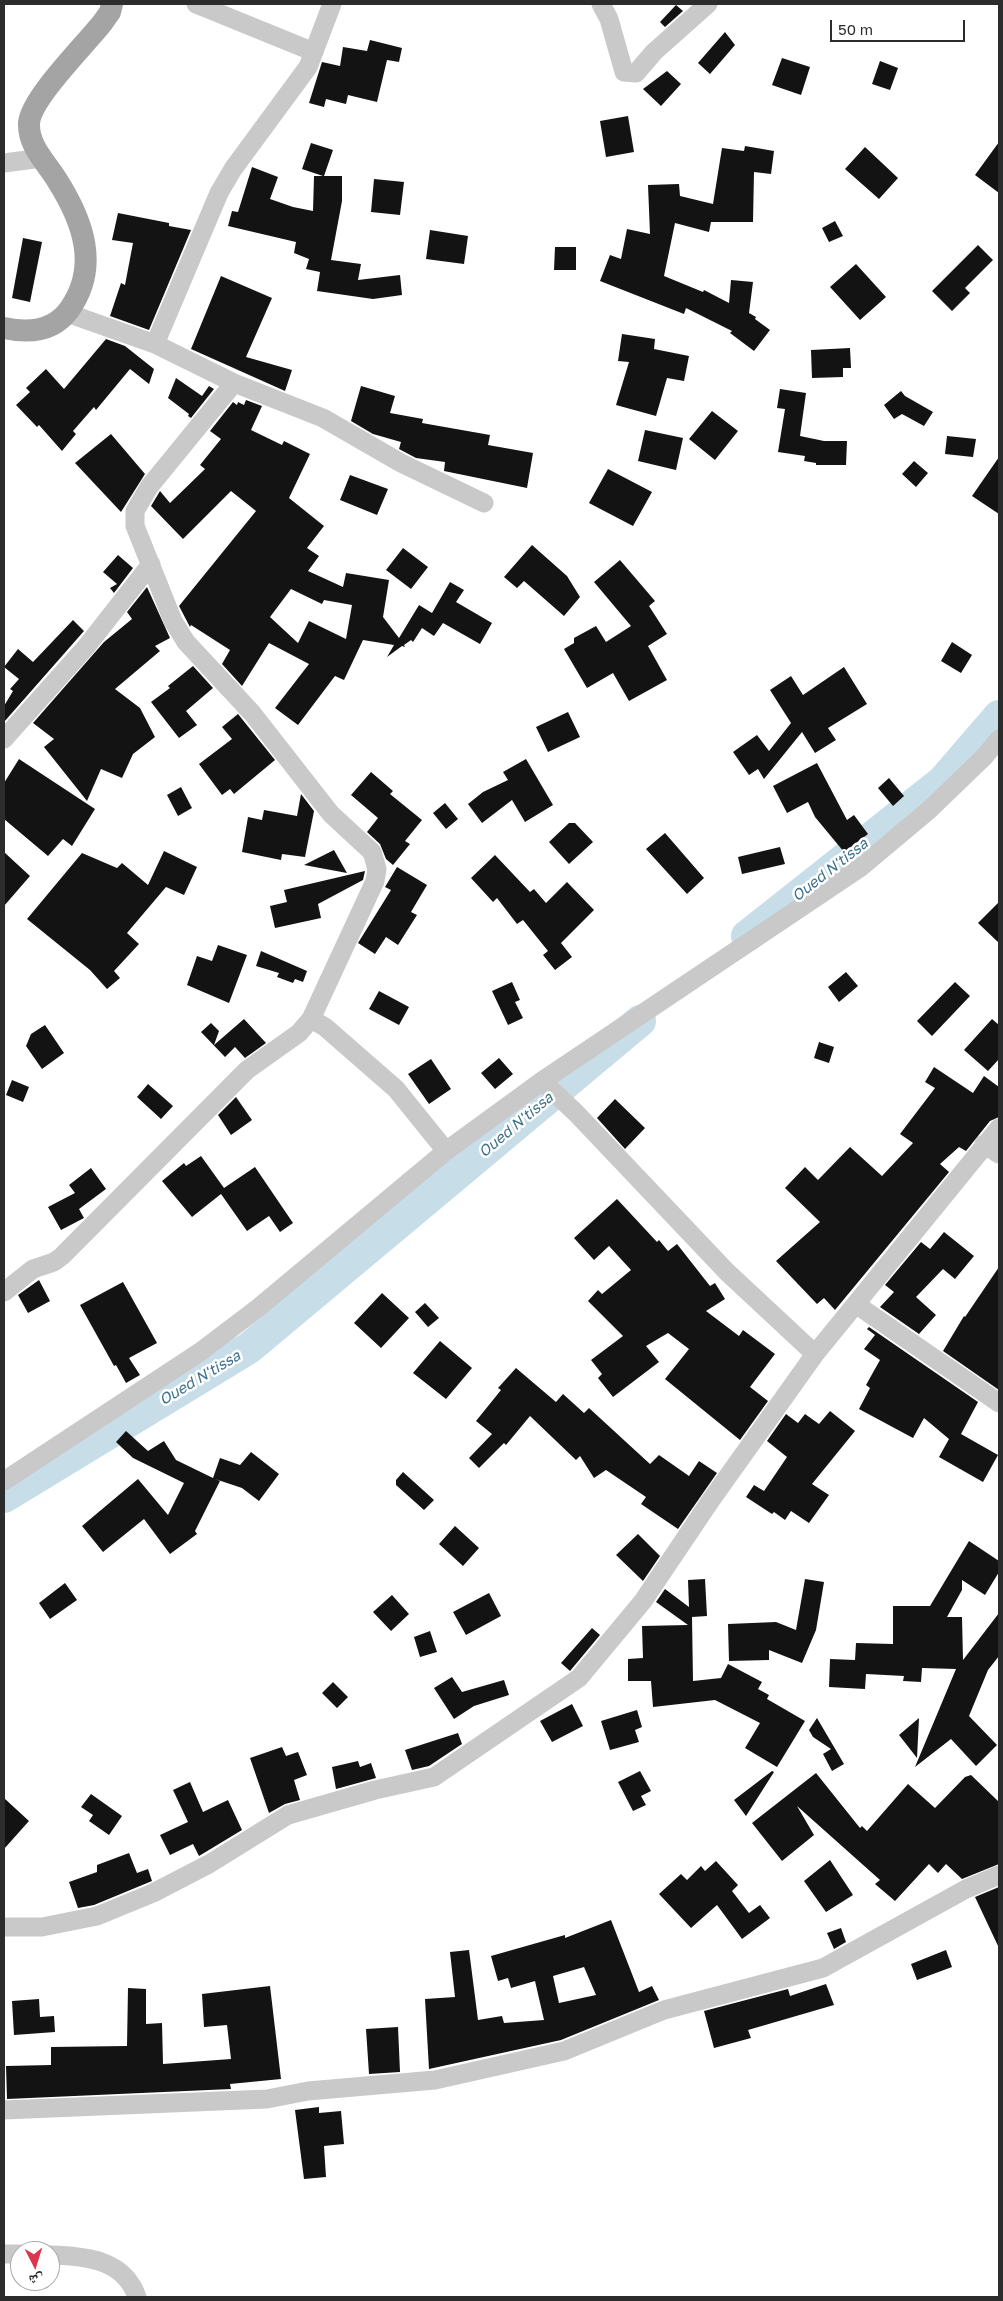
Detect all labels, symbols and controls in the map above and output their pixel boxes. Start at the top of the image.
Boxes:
scale bar [833,10,968,42]
text: 50 m [838,20,873,38]
water label: Oued N'tissa [788,835,872,905]
water label: Oued N'tissa [475,1089,557,1161]
water label: Oued N'tissa [156,1347,244,1409]
north arrow [10,2241,60,2291]
text: ش [28,2271,44,2290]

